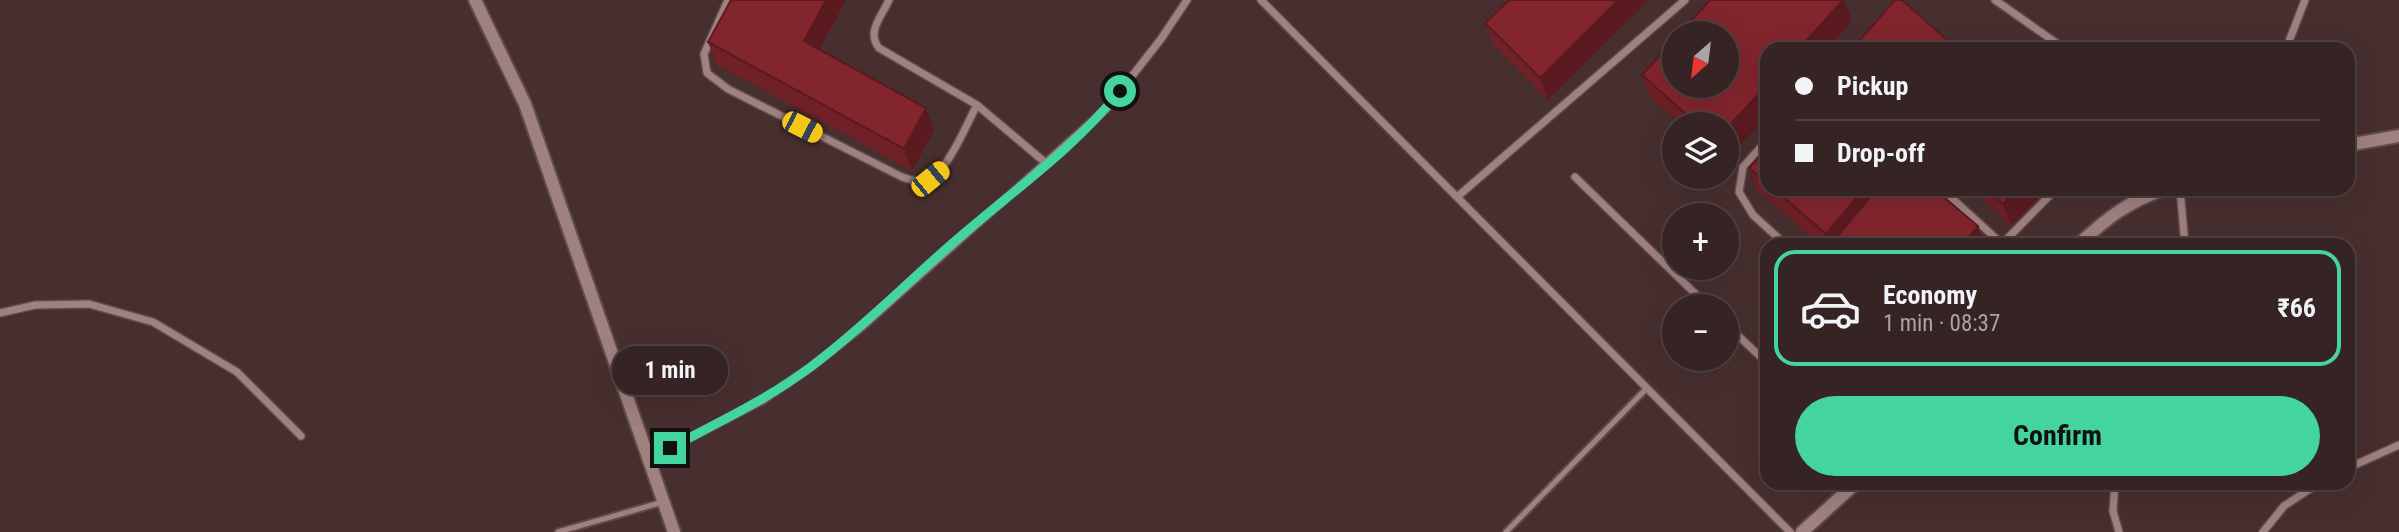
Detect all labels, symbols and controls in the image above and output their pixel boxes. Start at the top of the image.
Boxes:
north arrow [1662,21,1740,98]
map controls [1662,21,1739,371]
text: Pickup [1837,71,1908,101]
route start [1104,75,1136,107]
car [779,108,826,146]
button: layers [1662,112,1739,189]
text: Drop-off [1837,138,1925,168]
car [908,158,953,200]
button: + [1662,203,1739,280]
icon: car [1799,277,1862,340]
text: Economy [1883,280,1977,310]
text: ₹66 [2277,293,2316,323]
button: − [1662,294,1739,371]
text: 1 min · 08:37 [1883,310,2000,337]
callout: 1 min [612,346,728,396]
text: 1 min [644,357,696,384]
button: Confirm [1795,396,2320,476]
route end [654,432,686,464]

